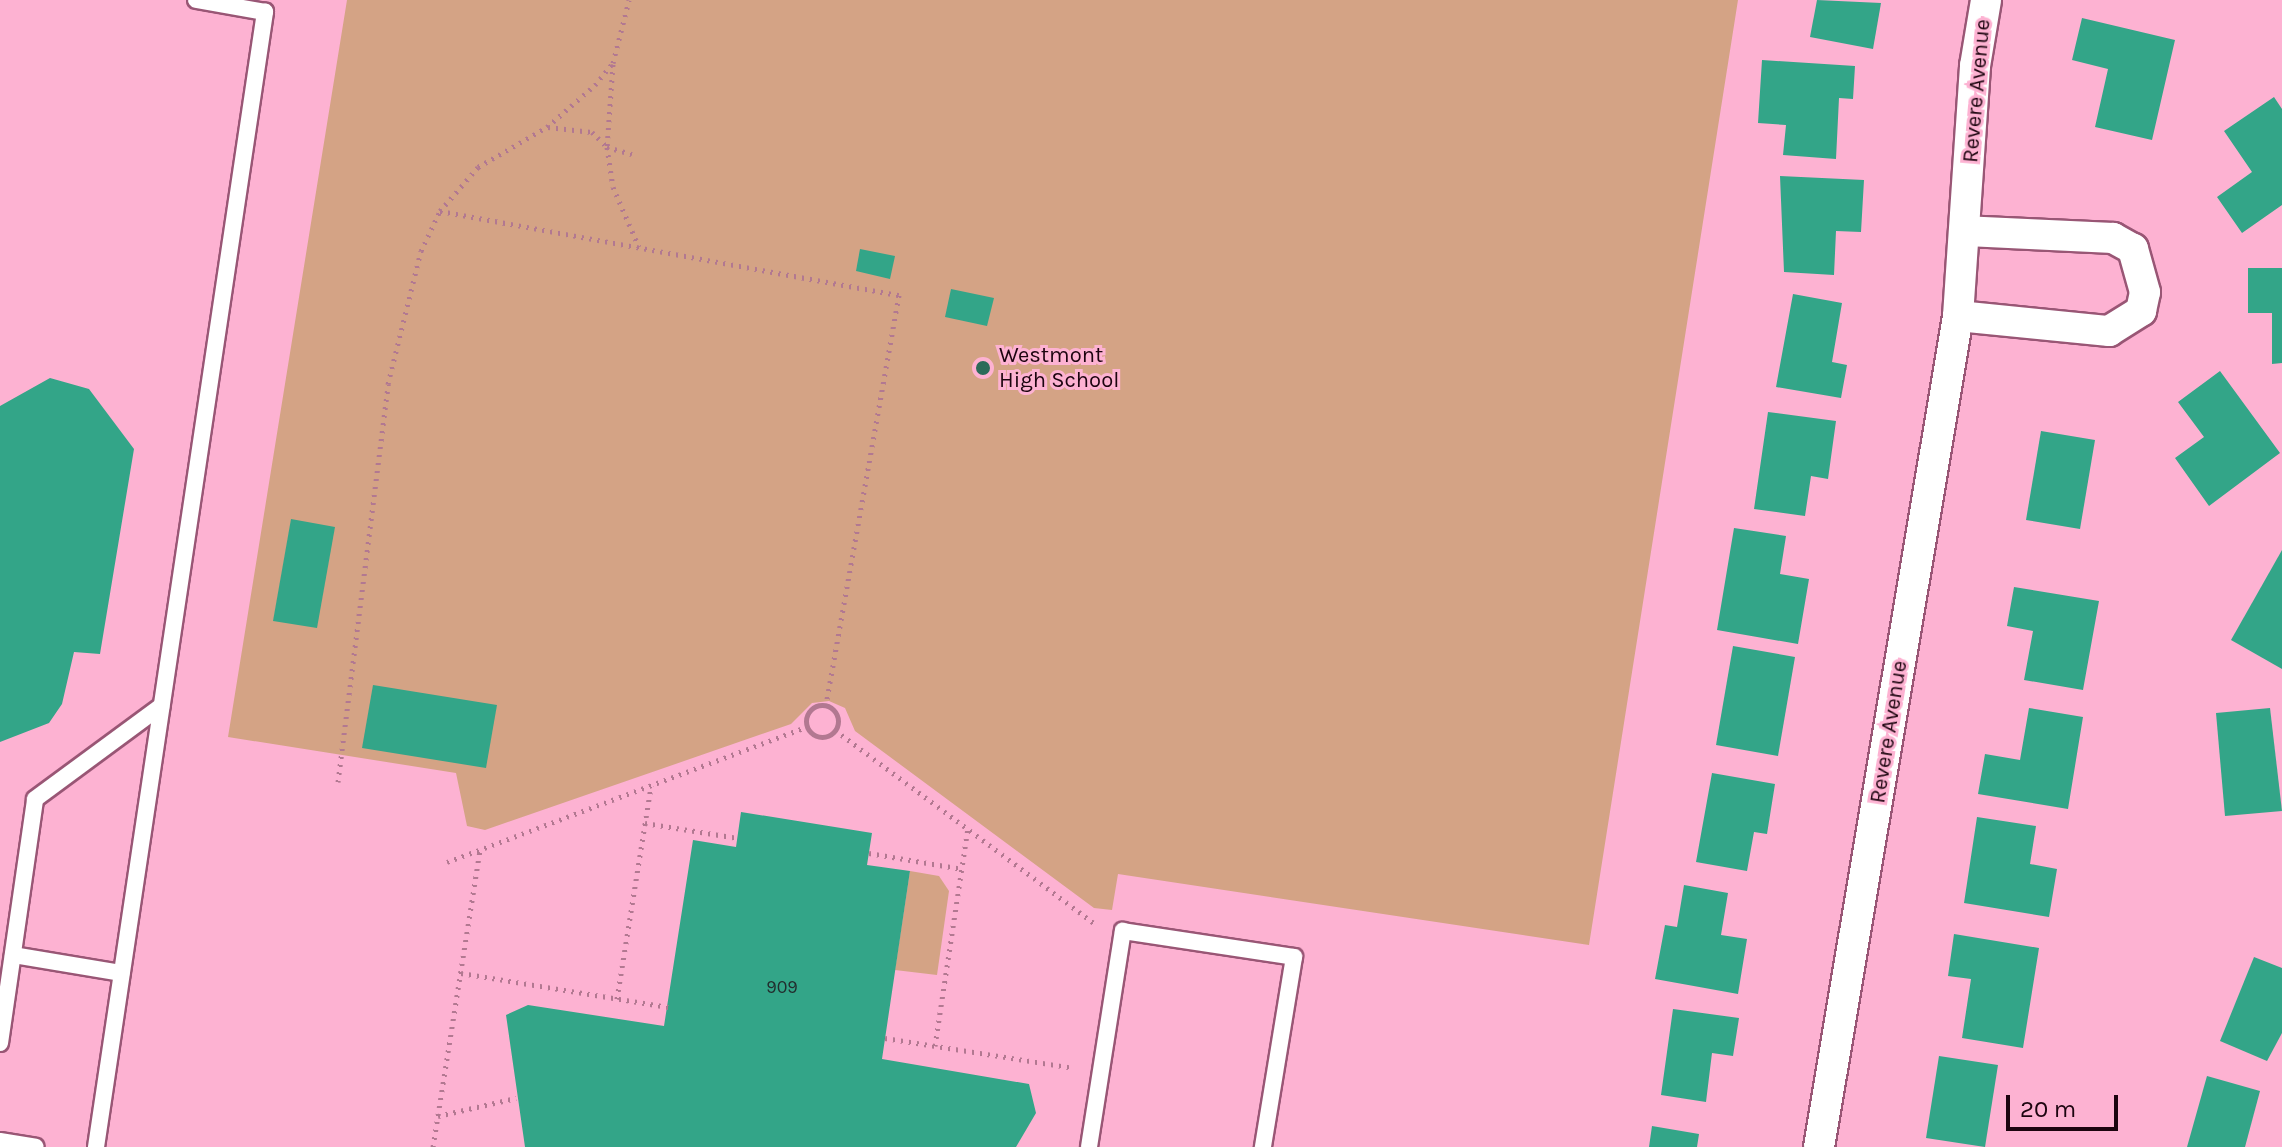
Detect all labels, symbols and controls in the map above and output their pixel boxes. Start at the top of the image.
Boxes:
street label: Revere Avenue [1958,18,1996,164]
place label: Westmont High School [999,342,1119,394]
marker: Westmont High School [974,359,992,377]
street label: Revere Avenue [1865,659,1913,805]
house number: 909 [766,976,798,998]
scale bar [2010,1079,2122,1129]
text: 20 m [2020,1095,2076,1123]

